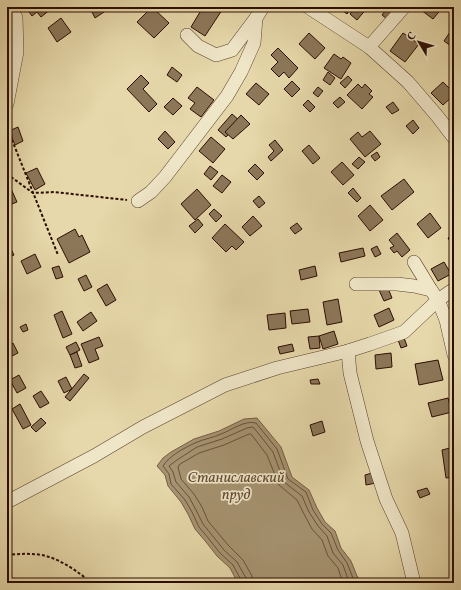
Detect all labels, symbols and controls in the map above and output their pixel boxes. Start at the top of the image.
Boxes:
north arrow [399,22,439,62]
text: С [404,29,420,44]
water label: Станиславский пруд [187,468,285,506]

